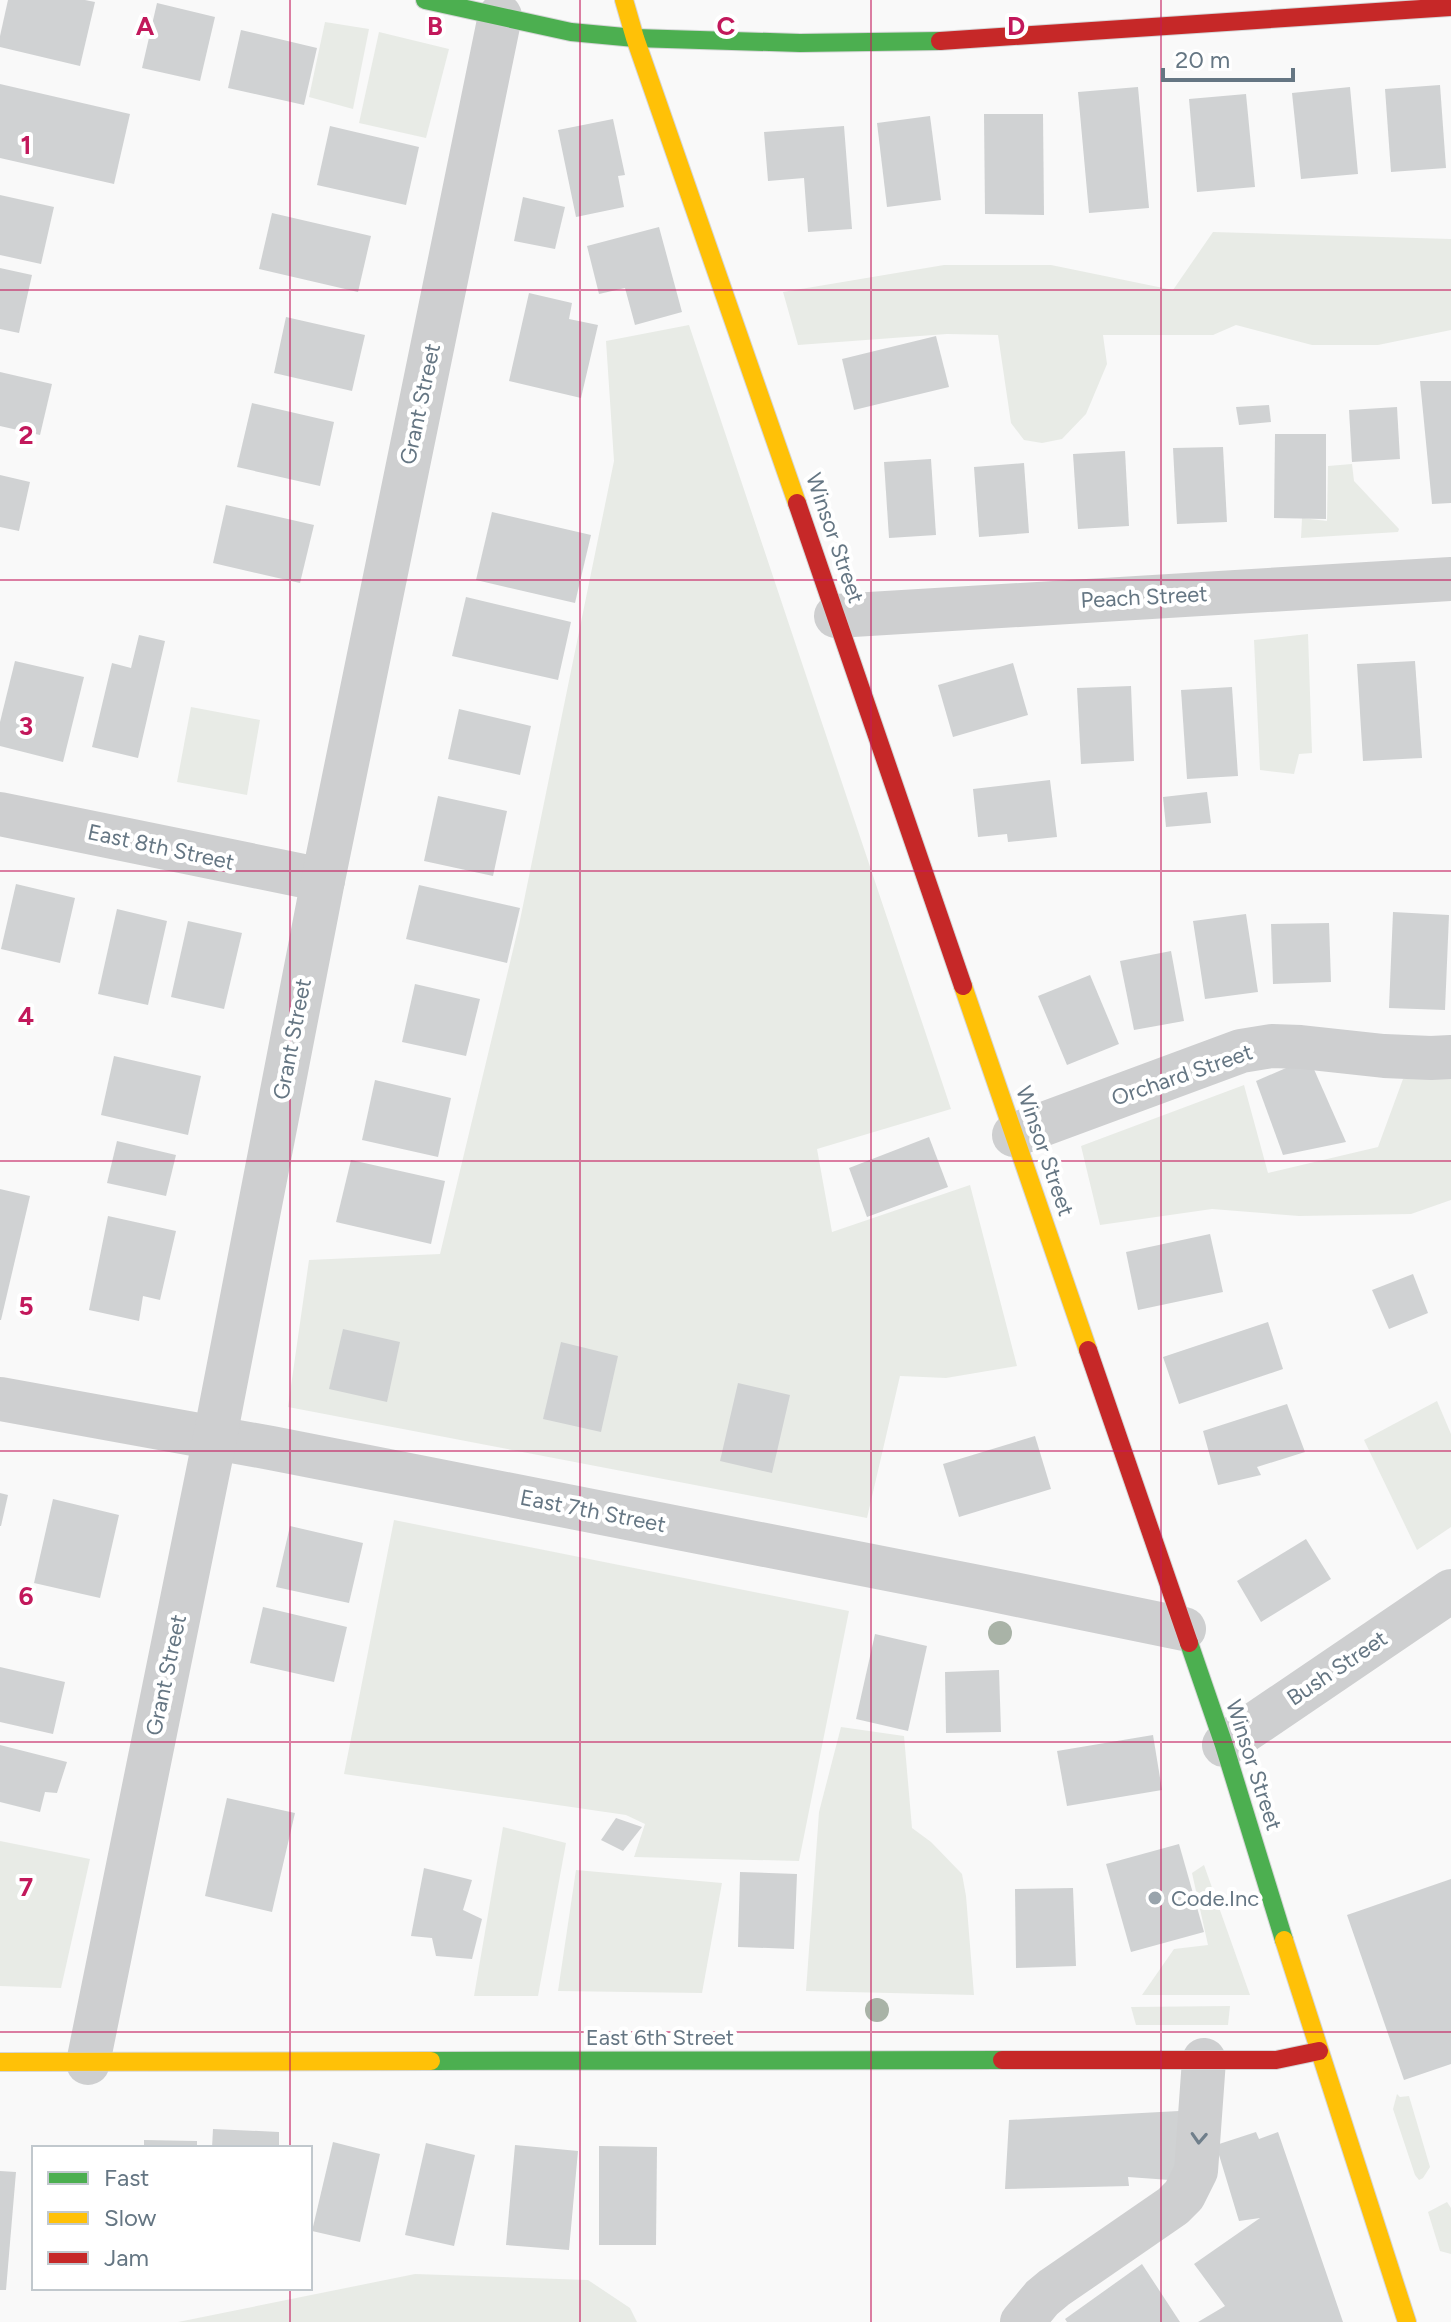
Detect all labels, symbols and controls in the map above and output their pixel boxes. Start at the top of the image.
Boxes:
text: A [136,10,155,42]
text: B [427,10,443,42]
text: C [717,10,736,42]
text: D [1007,10,1025,42]
scale bar [1163,32,1293,82]
text: 20 m [1175,45,1230,74]
text: 1 [21,129,31,161]
street label: Grant Street [394,341,446,467]
text: 2 [18,419,34,451]
street label: Winsor Street [800,469,870,607]
street label: Peach Street [1080,580,1208,614]
text: 3 [19,710,33,742]
street label: East 8th Street [85,818,237,876]
street label: Grant Street [267,976,317,1102]
text: 4 [18,1000,34,1032]
street label: Orchard Street [1108,1038,1256,1112]
street label: Winsor Street [1010,1082,1080,1220]
text: 5 [18,1290,34,1322]
street label: East 7th Street [518,1484,668,1538]
text: 6 [18,1580,34,1612]
street label: Grant Street [140,1612,192,1738]
street label: Bush Street [1282,1625,1392,1711]
street label: Winsor Street [1220,1696,1288,1834]
text: 7 [19,1871,33,1903]
place label: Code.Inc [1171,1885,1259,1912]
marker: Code.Inc [1146,1889,1164,1907]
street label: East 6th Street [586,2024,734,2051]
one-way arrow [1190,2132,1207,2145]
legend [32,2146,312,2290]
text: Fast [104,2163,149,2192]
text: Slow [104,2203,157,2232]
text: Jam [104,2243,149,2272]

